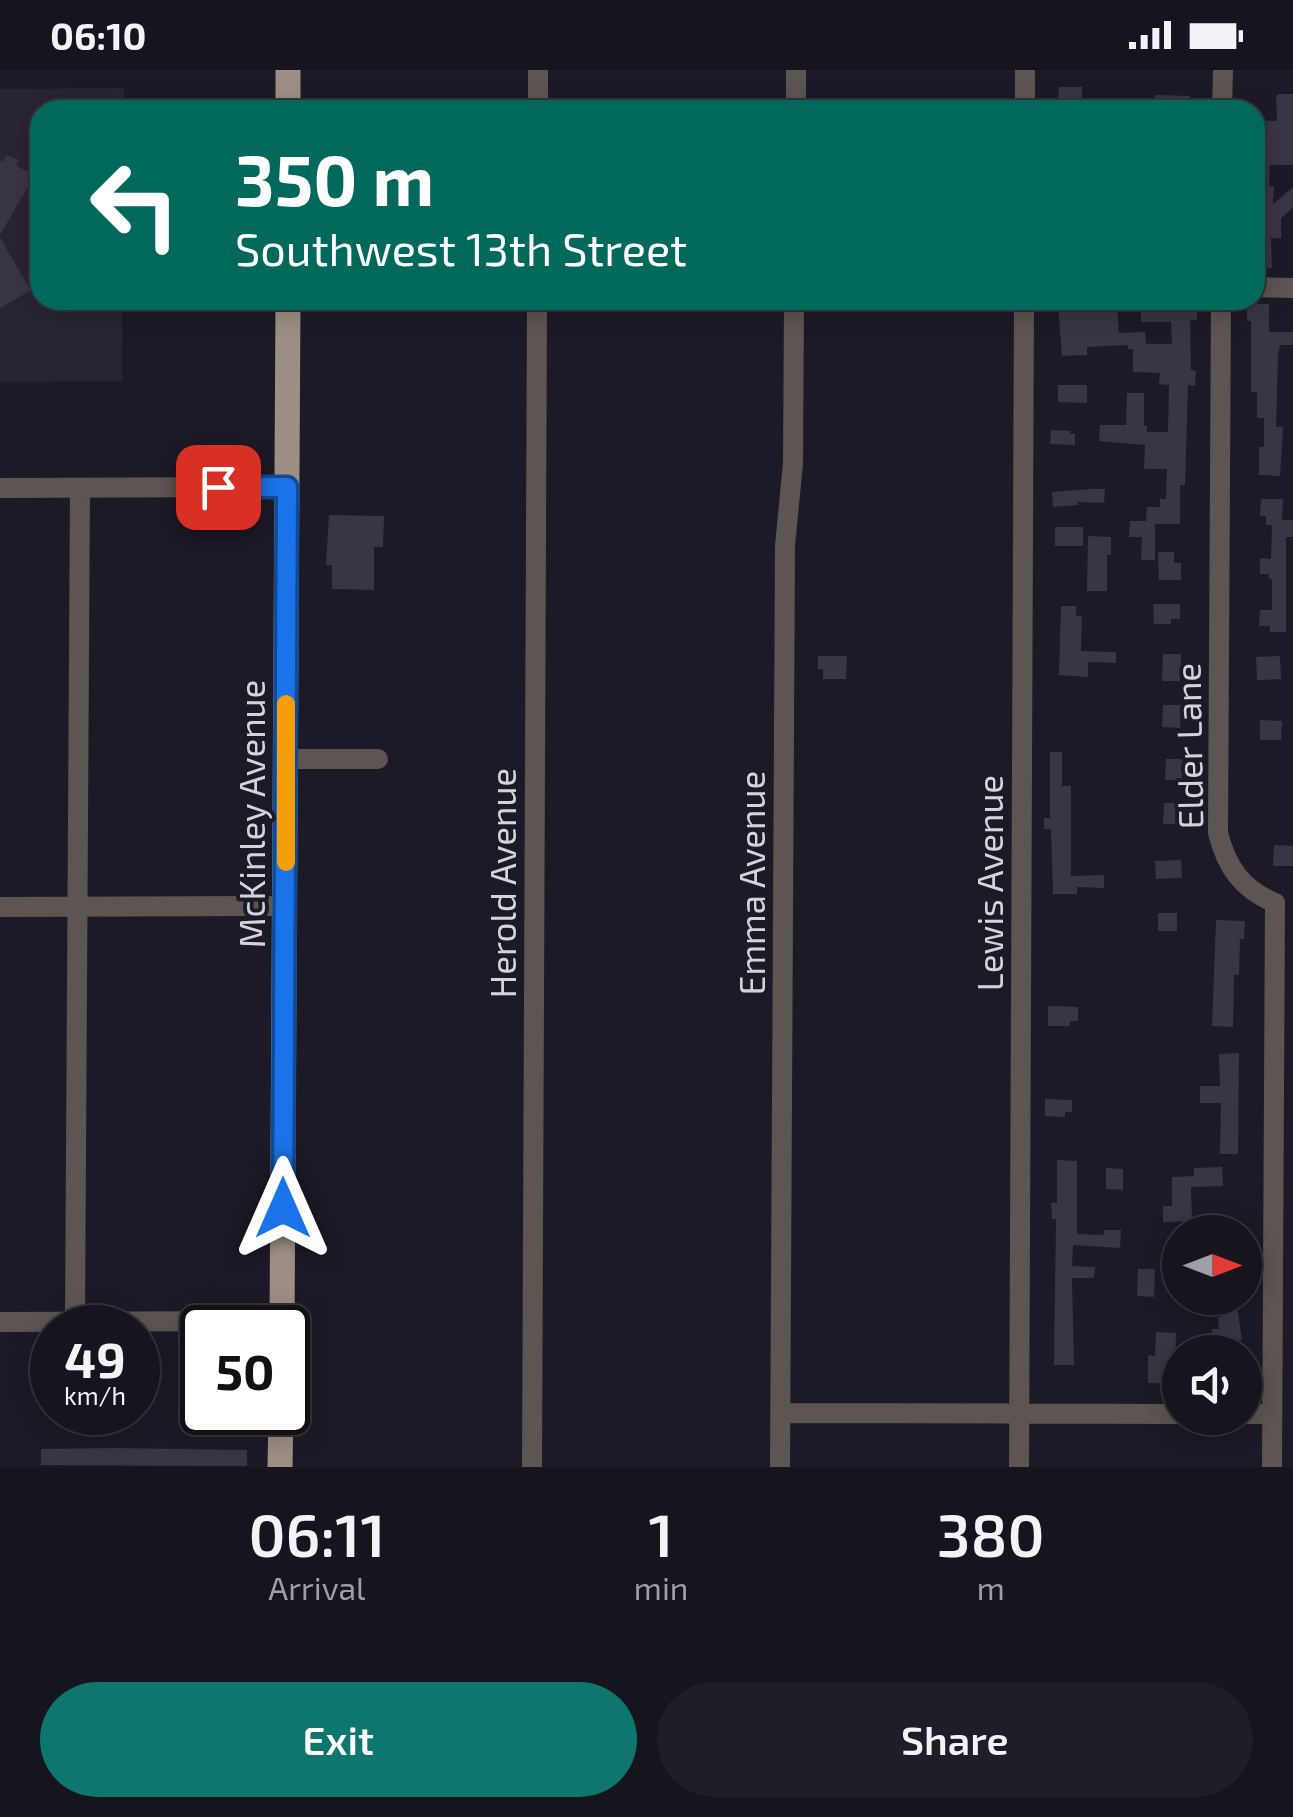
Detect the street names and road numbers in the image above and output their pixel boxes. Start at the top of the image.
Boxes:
street label: Elder Lane [1166,662,1210,830]
street label: McKinley Avenue [230,680,272,948]
street label: Herold Avenue [481,768,523,998]
street label: Emma Avenue [730,771,772,995]
street label: Lewis Avenue [968,775,1010,991]

